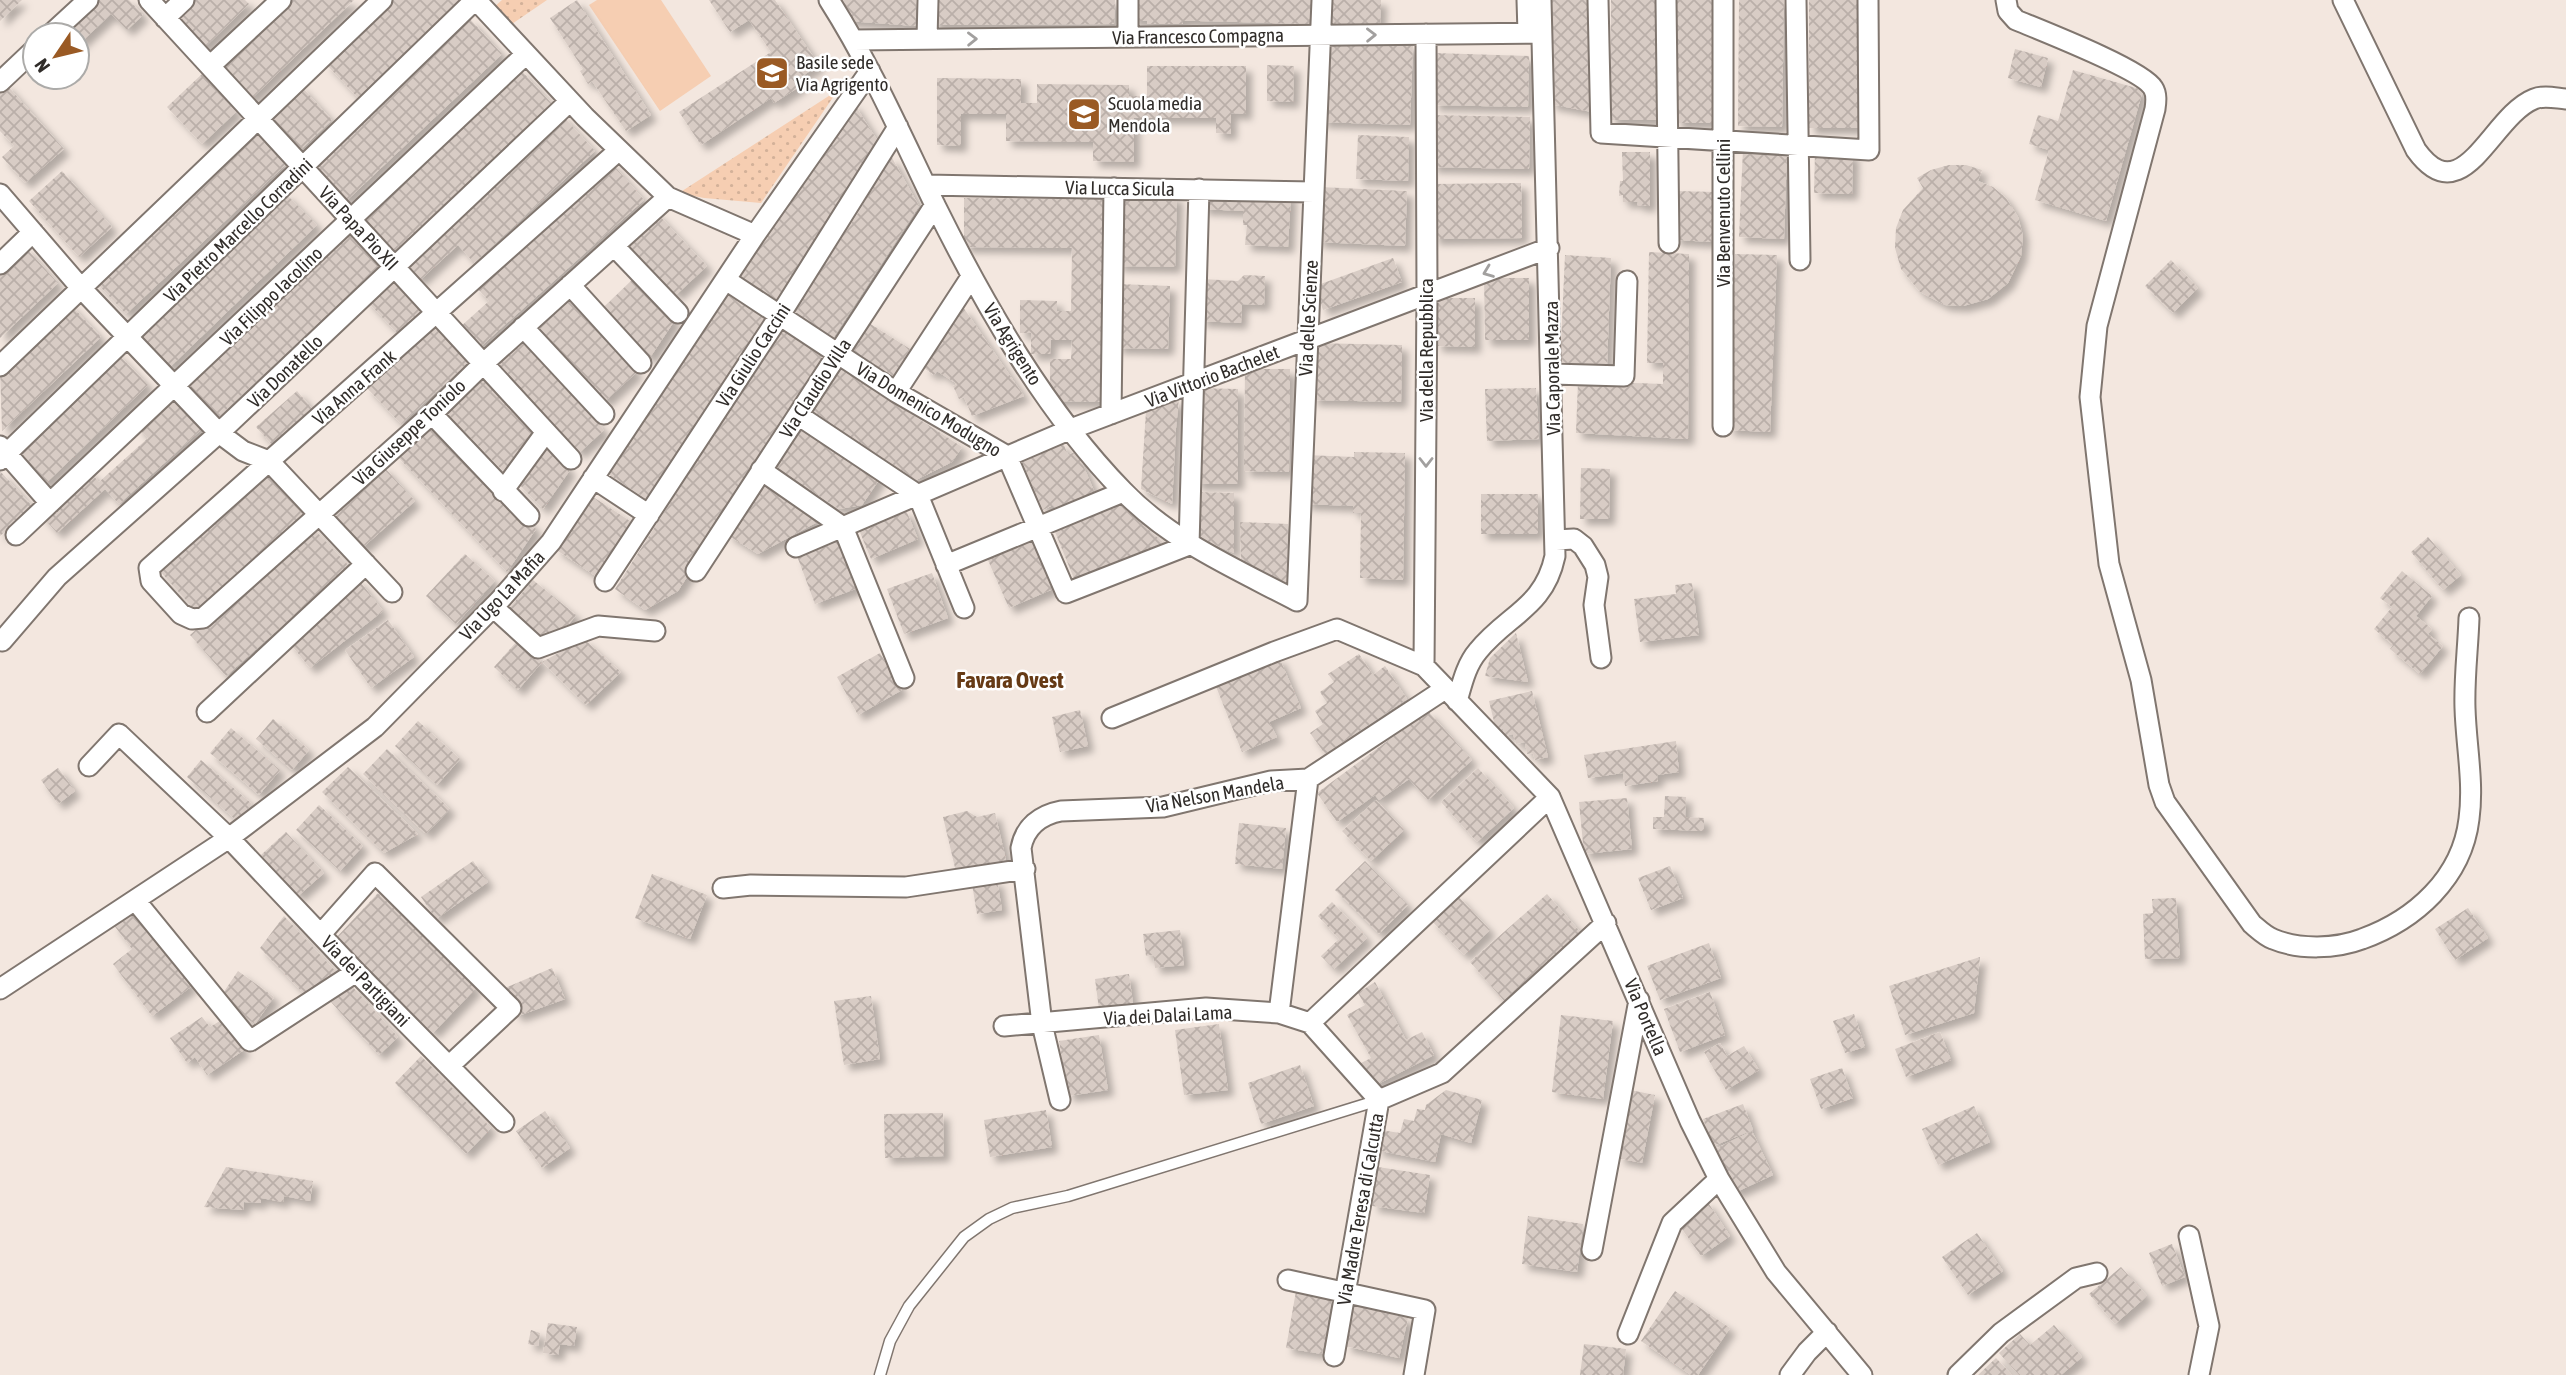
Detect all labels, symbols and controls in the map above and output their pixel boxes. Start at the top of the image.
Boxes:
north arrow [21,21,91,91]
street label: Via Francesco Compagna [1112,24,1284,48]
one-way arrow [1366,27,1376,43]
one-way arrow [967,31,977,47]
place label: Basile sede Via Agrigento [796,51,888,95]
school or university icon: Basile sede Via Agrigento [753,54,791,92]
text: N [30,55,54,77]
place label: Scuola media Mendola [1108,92,1202,136]
school or university icon: Scuola media Mendola [1065,95,1103,133]
street label: Via Benvenuto Cellini [1712,139,1734,287]
street label: Via Pietro Marcello Corradini [159,153,317,307]
street label: Via Lucca Sicula [1065,176,1175,200]
street label: Via Papa Pio XII [315,182,403,274]
street label: Via Filippo Iacolino [215,242,327,350]
street label: Via delle Scienze [1294,259,1322,377]
one-way arrow [1482,263,1494,277]
street label: Via della Repubblica [1415,278,1437,422]
street label: Via Giulio Caccini [711,299,795,411]
street label: Via Agrigento [979,299,1047,389]
street label: Via Caporale Mazza [1540,300,1564,436]
street label: Via Donatello [243,330,327,412]
street label: Via Claudio Villa [775,334,855,442]
street label: Via Vittorio Bachelet [1142,340,1282,412]
street label: Via Anna Frank [308,344,401,429]
street label: Via Domenico Modugno [852,357,1006,461]
street label: Via Giuseppe Toniolo [348,374,470,490]
one-way arrow [1418,457,1434,467]
street label: Via Ugo La Mafia [455,546,549,644]
district label: Favara Ovest [956,667,1064,693]
street label: Via Nelson Mandela [1144,771,1286,817]
street label: Via dei Partigiani [317,931,415,1031]
street label: Via Portella [1620,975,1672,1059]
street label: Via dei Dalai Lama [1103,1001,1233,1029]
street label: Via Madre Teresa di Calcutta [1332,1111,1388,1307]

